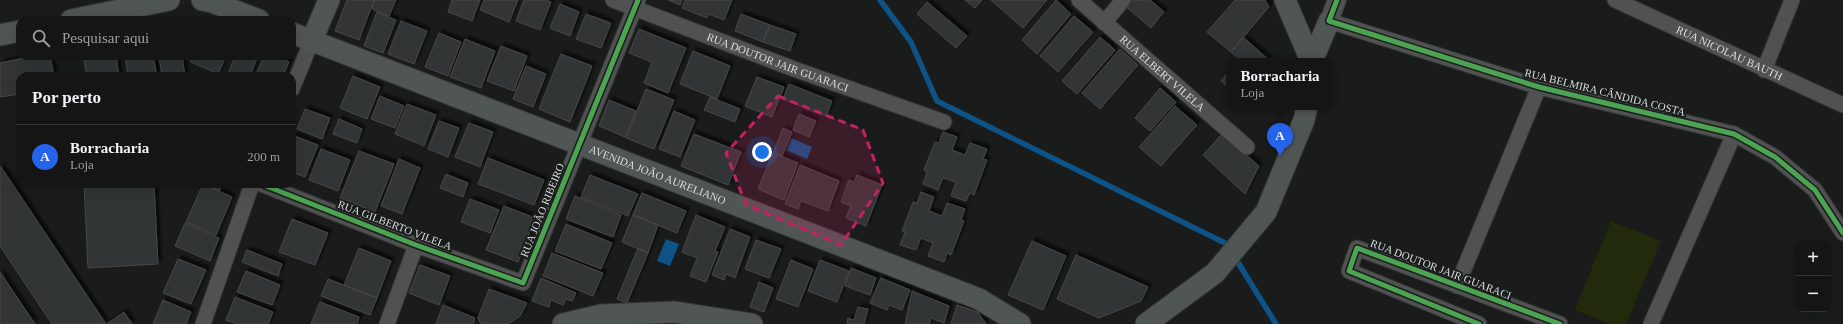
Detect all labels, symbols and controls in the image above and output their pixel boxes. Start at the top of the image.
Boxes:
search box [16,16,296,60]
street label: RUA NICOLAU BAUTH [1674,23,1785,82]
icon: search [30,27,52,49]
text: Pesquisar aqui [62,30,149,46]
street label: RUA DOUTOR JAIR GUARACI [705,30,850,94]
street label: RUA ELBERT VILELA [1118,33,1207,113]
popup [1226,58,1334,110]
street label: RUA BELMIRA CÂNDIDA COSTA [1523,66,1687,118]
text: Borracharia [1240,68,1320,84]
text: Loja [1240,85,1264,100]
text: Por perto [32,88,101,107]
pin: A [1267,123,1293,156]
text: Borracharia [70,140,149,156]
your location [752,142,772,162]
street label: AVENIDA JOÃO AURELIANO [588,143,728,206]
text: A [40,149,50,164]
text: 200 m [247,149,280,164]
text: Loja [70,157,94,172]
street label: RUA JOÃO RIBEIRO [518,161,566,259]
street label: RUA GILBERTO VILELA [336,198,454,252]
street label: RUA DOUTOR JAIR GUARACI [1369,237,1513,302]
map controls [1795,240,1831,312]
button: + [1795,240,1831,276]
button: − [1795,276,1831,312]

